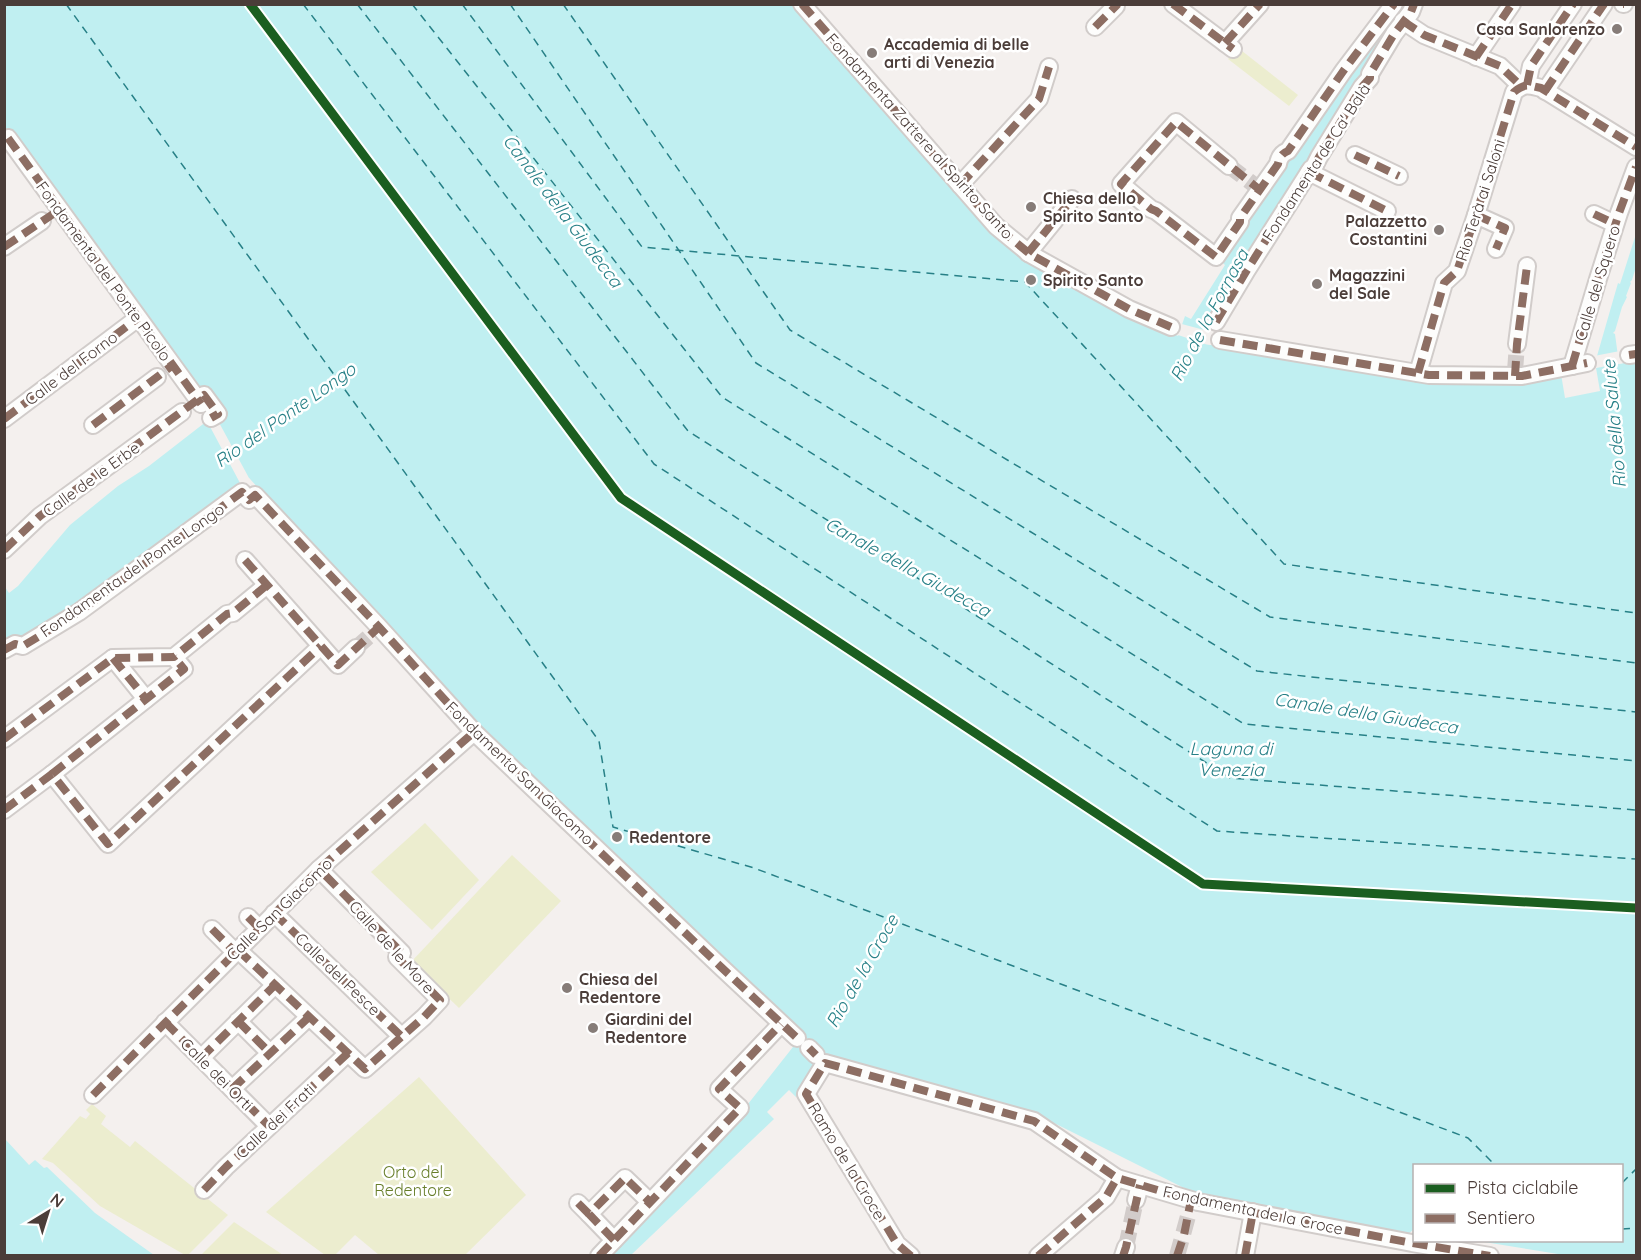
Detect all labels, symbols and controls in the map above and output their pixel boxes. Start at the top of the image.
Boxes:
place label: Casa Sanlorenzo [1476,19,1605,39]
marker: Casa Sanlorenzo [1610,22,1624,36]
street label: Fondamenta Zattere al Spirito Santo [822,29,1018,243]
place label: Accademia di belle arti di Venezia [884,34,1029,72]
marker: Accademia di belle arti di Venezia [865,46,879,60]
street label: Fondamenta de Ca' Balà [1258,80,1374,244]
water label: Canale della Giudecca [498,130,629,293]
street label: Rio Terà ai Saloni [1451,137,1509,263]
street label: Fondamenta del Ponte Picolo [32,177,176,365]
place label: Chiesa dello Spirito Santo [1043,188,1144,226]
marker: Chiesa dello Spirito Santo [1024,200,1038,214]
place label: Palazzetto Costantini [1345,211,1427,249]
marker: Palazzetto Costantini [1432,223,1446,237]
street label: Calle del Squero [1570,223,1624,343]
water label: Rio de la Fornasa [1165,244,1254,385]
place label: Magazzini del Sale [1329,265,1405,303]
place label: Spirito Santo [1043,270,1144,290]
marker: Spirito Santo [1024,273,1038,287]
marker: Magazzini del Sale [1310,277,1324,291]
street label: Calle del Forno [21,327,121,409]
water label: Rio del Ponte Longo [210,357,361,472]
water label: Rio della Salute [1597,358,1631,489]
street label: Calle de le Erbe [39,437,143,521]
street label: Fondamenta del Ponte Longo [36,499,228,641]
water label: Canale della Giudecca [821,512,996,623]
water label: Canale della Giudecca [1273,687,1460,739]
street label: Fondamenta San Giacomo [442,697,598,849]
water label: Laguna di Venezia [1190,737,1275,781]
place label: Redentore [629,827,711,847]
marker: Redentore [610,830,624,844]
street label: Calle San Giacomo [222,853,336,965]
street label: Calle de le More [345,896,439,998]
water label: Rio de la Croce [820,910,904,1031]
street label: Calle del Pesce [291,928,385,1020]
place label: Chiesa del Redentore [579,969,661,1007]
marker: Chiesa del Redentore [560,981,574,995]
place label: Giardini del Redentore [605,1009,692,1047]
marker: Giardini del Redentore [586,1021,600,1035]
street label: Calle dei Orti [177,1034,257,1114]
street label: Calle dei Frati [231,1079,319,1163]
street label: Ramo de la Croce [804,1099,890,1223]
park label: Orto del Redentore [374,1162,452,1200]
legend [1413,1164,1623,1242]
text: Pista ciclabile [1467,1176,1578,1199]
street label: Fondamenta de la Croce [1161,1181,1345,1239]
north arrow [18,1182,78,1242]
text: N [46,1189,68,1212]
text: Sentiero [1467,1206,1535,1229]

